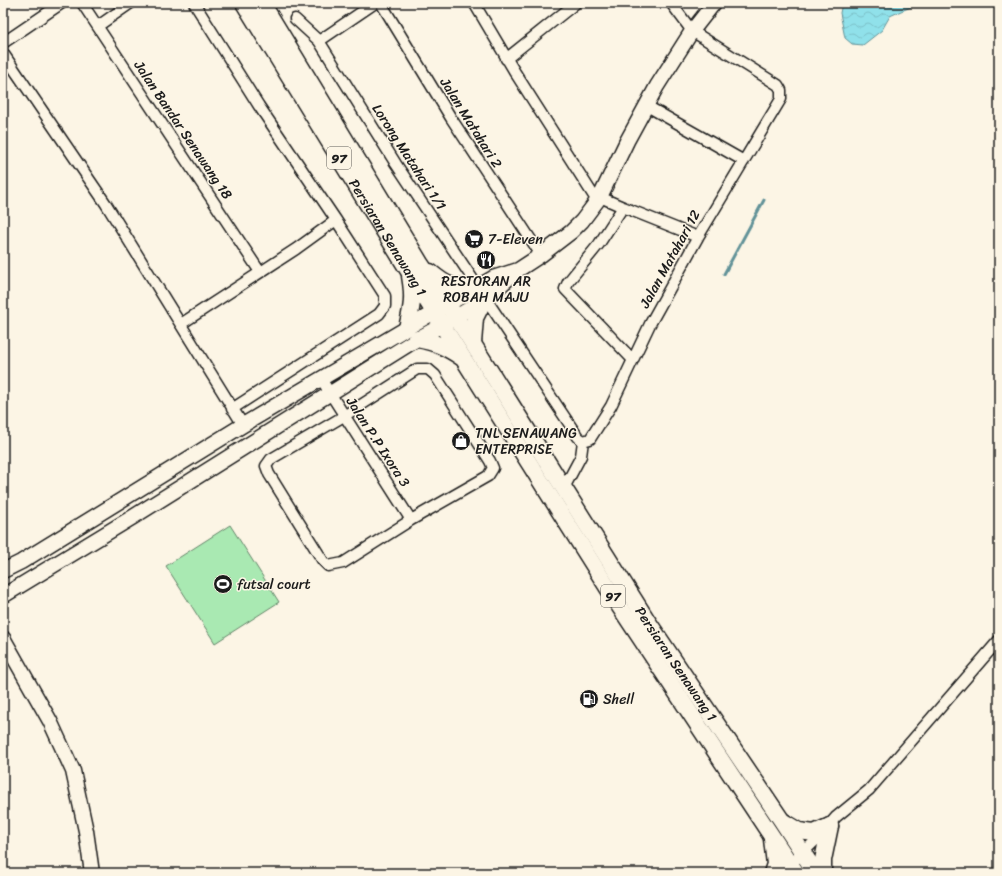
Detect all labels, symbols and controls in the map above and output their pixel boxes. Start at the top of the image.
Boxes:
street label: Jalan Bandar Senawang 18 [126,55,239,205]
street label: Jalan Matahari 2 [433,72,509,173]
street label: Lorong Matahari 1/1 [365,99,453,215]
road number: 97 [327,147,351,169]
street label: Persiaran Senawang 1 [342,173,434,301]
street label: Jalan Matahari 12 [632,205,707,314]
place label: 7-Eleven [488,227,543,252]
supermarket icon: 7-Eleven [463,228,485,250]
restaurant icon: RESTORAN AR ROBAH MAJU [475,249,497,271]
place label: RESTORAN AR ROBAH MAJU [441,269,531,310]
street label: Jalan P.P Ixora 3 [339,391,417,493]
place label: TNL SENAWANG ENTERPRISE [475,421,577,462]
shop icon: TNL SENAWANG ENTERPRISE [450,430,472,452]
place label: futsal court [237,572,311,597]
sports icon: futsal court [212,573,234,595]
road number: 97 [601,585,625,607]
street label: Persiaran Senawang 1 [629,601,724,727]
place label: Shell [603,687,635,712]
fuel station icon: Shell [578,688,600,710]

